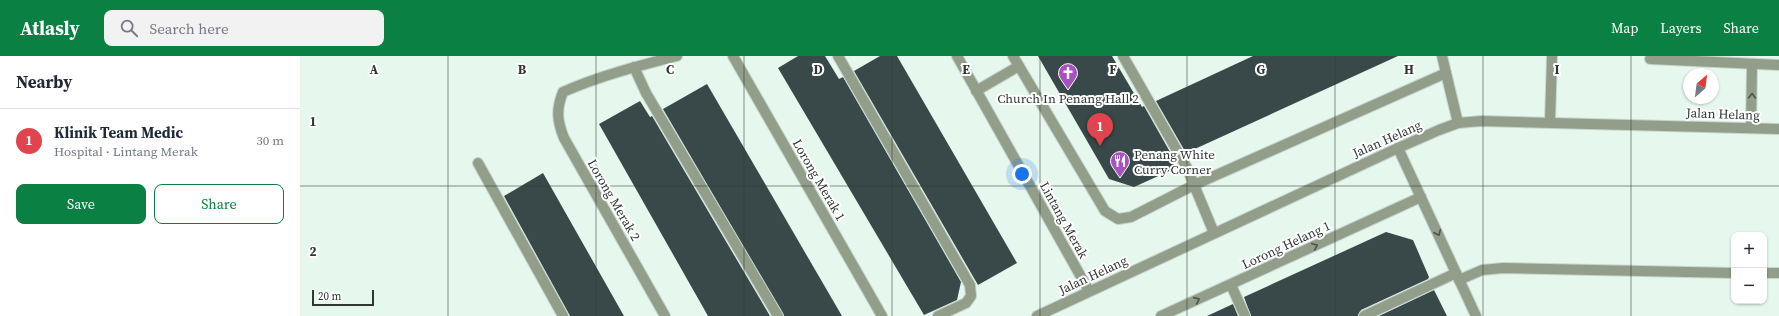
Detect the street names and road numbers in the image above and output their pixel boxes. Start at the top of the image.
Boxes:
street label: Jalan Helang [1685,104,1760,124]
street label: Jalan Helang [1349,116,1424,162]
street label: Lorong Merak 1 [789,136,849,224]
street label: Lorong Merak 2 [584,156,644,244]
street label: Lintang Merak [1036,179,1092,262]
street label: Lorong Helang 1 [1239,217,1333,273]
street label: Jalan Helang [1055,252,1130,299]

